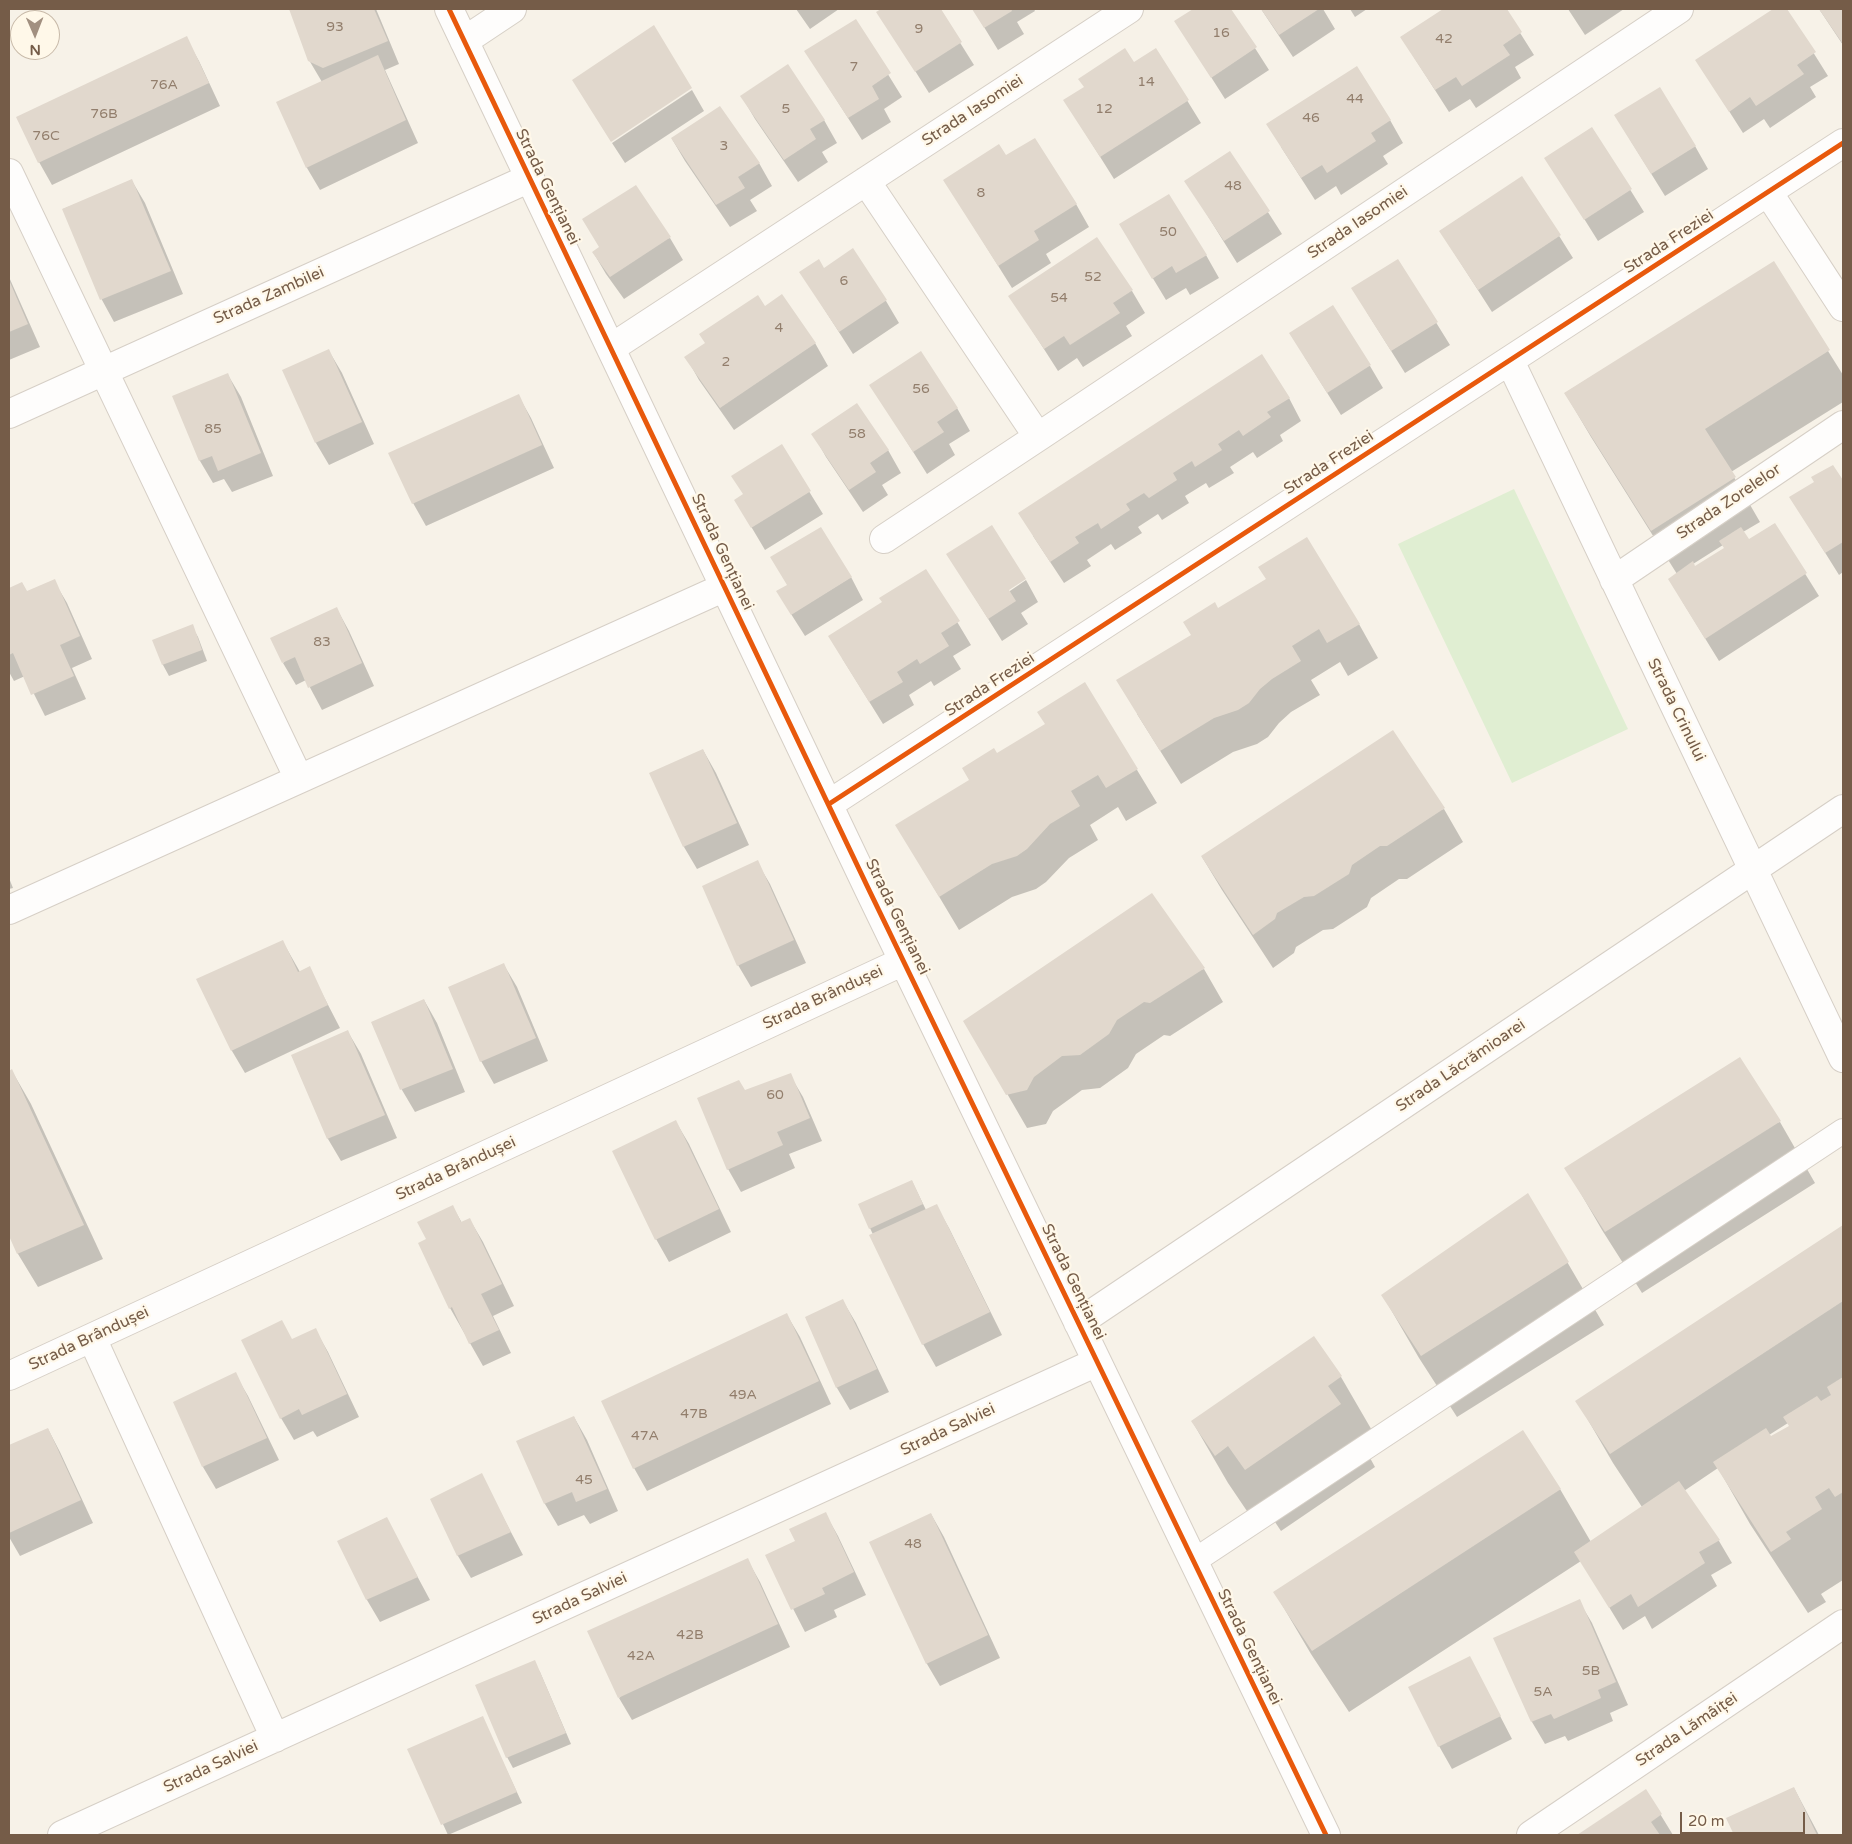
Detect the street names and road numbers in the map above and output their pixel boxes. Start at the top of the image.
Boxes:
street label: Strada Iasomiei [919,71,1027,151]
street label: Strada Gențianei [511,126,583,248]
street label: Strada Iasomiei [1304,182,1412,264]
street label: Strada Freziei [1620,206,1718,278]
street label: Strada Zambilei [211,263,327,329]
street label: Strada Freziei [1280,427,1378,499]
street label: Strada Zorelelor [1673,460,1785,544]
street label: Strada Gențianei [687,491,757,613]
street label: Strada Freziei [941,649,1039,721]
street label: Strada Crinului [1643,655,1709,765]
street label: Strada Gențianei [861,856,933,978]
street label: Strada Brândușei [760,962,886,1034]
street label: Strada Lăcrămioarei [1393,1015,1529,1117]
street label: Strada Brândușei [393,1133,519,1205]
street label: Strada Gențianei [1037,1221,1109,1343]
street label: Strada Brândușei [26,1303,152,1375]
street label: Strada Salviei [898,1400,998,1460]
street label: Strada Salviei [530,1569,630,1629]
street label: Strada Gențianei [1213,1586,1285,1708]
street label: Strada Lămâiței [1632,1689,1742,1771]
street label: Strada Salviei [161,1737,261,1797]

